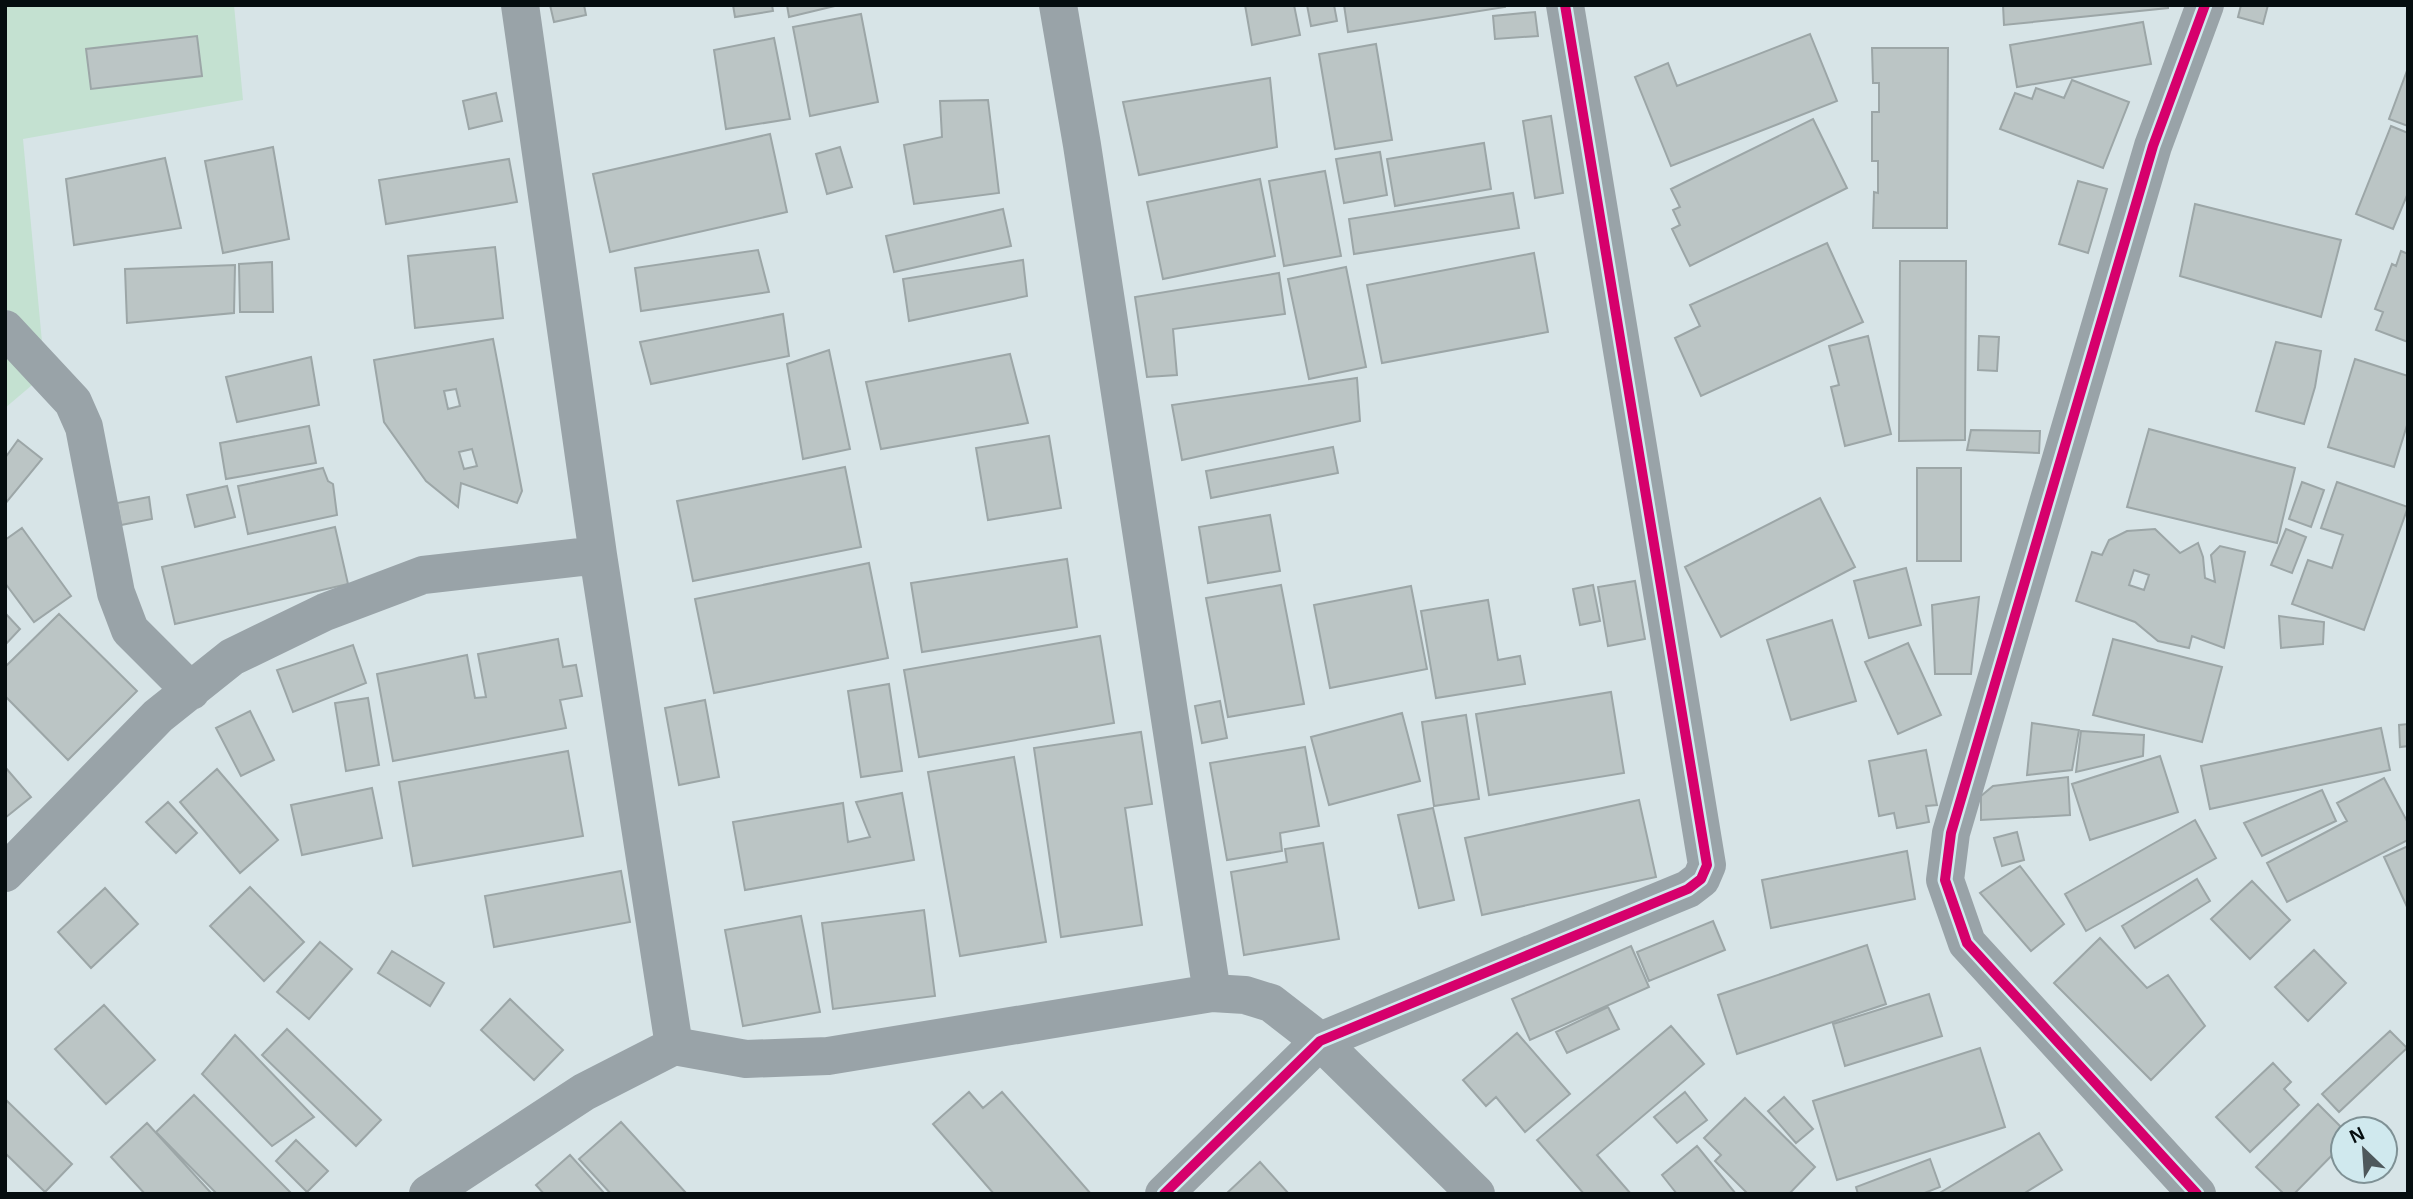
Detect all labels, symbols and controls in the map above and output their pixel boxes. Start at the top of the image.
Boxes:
north arrow [2329,1115,2399,1185]
text: N [2346,1123,2368,1147]

